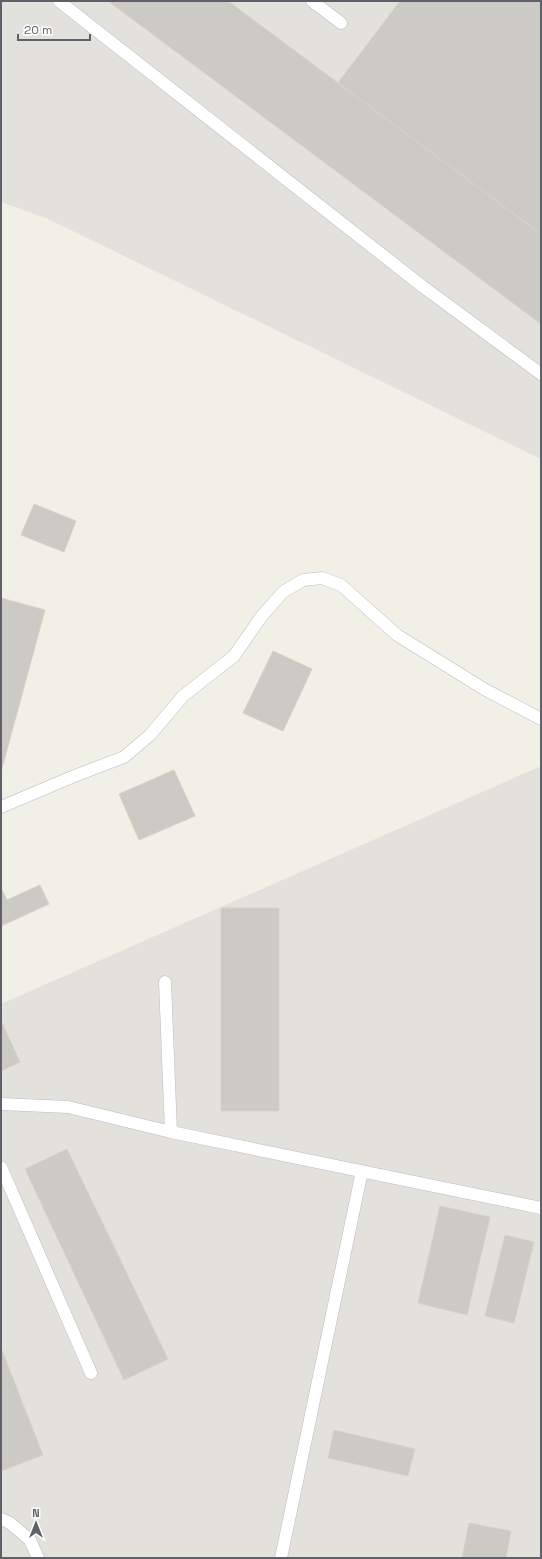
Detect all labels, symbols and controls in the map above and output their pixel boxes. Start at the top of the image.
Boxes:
scale bar [18,16,90,42]
text: 20 m [24,22,52,38]
north arrow [16,1503,56,1543]
text: N [32,1506,40,1520]

